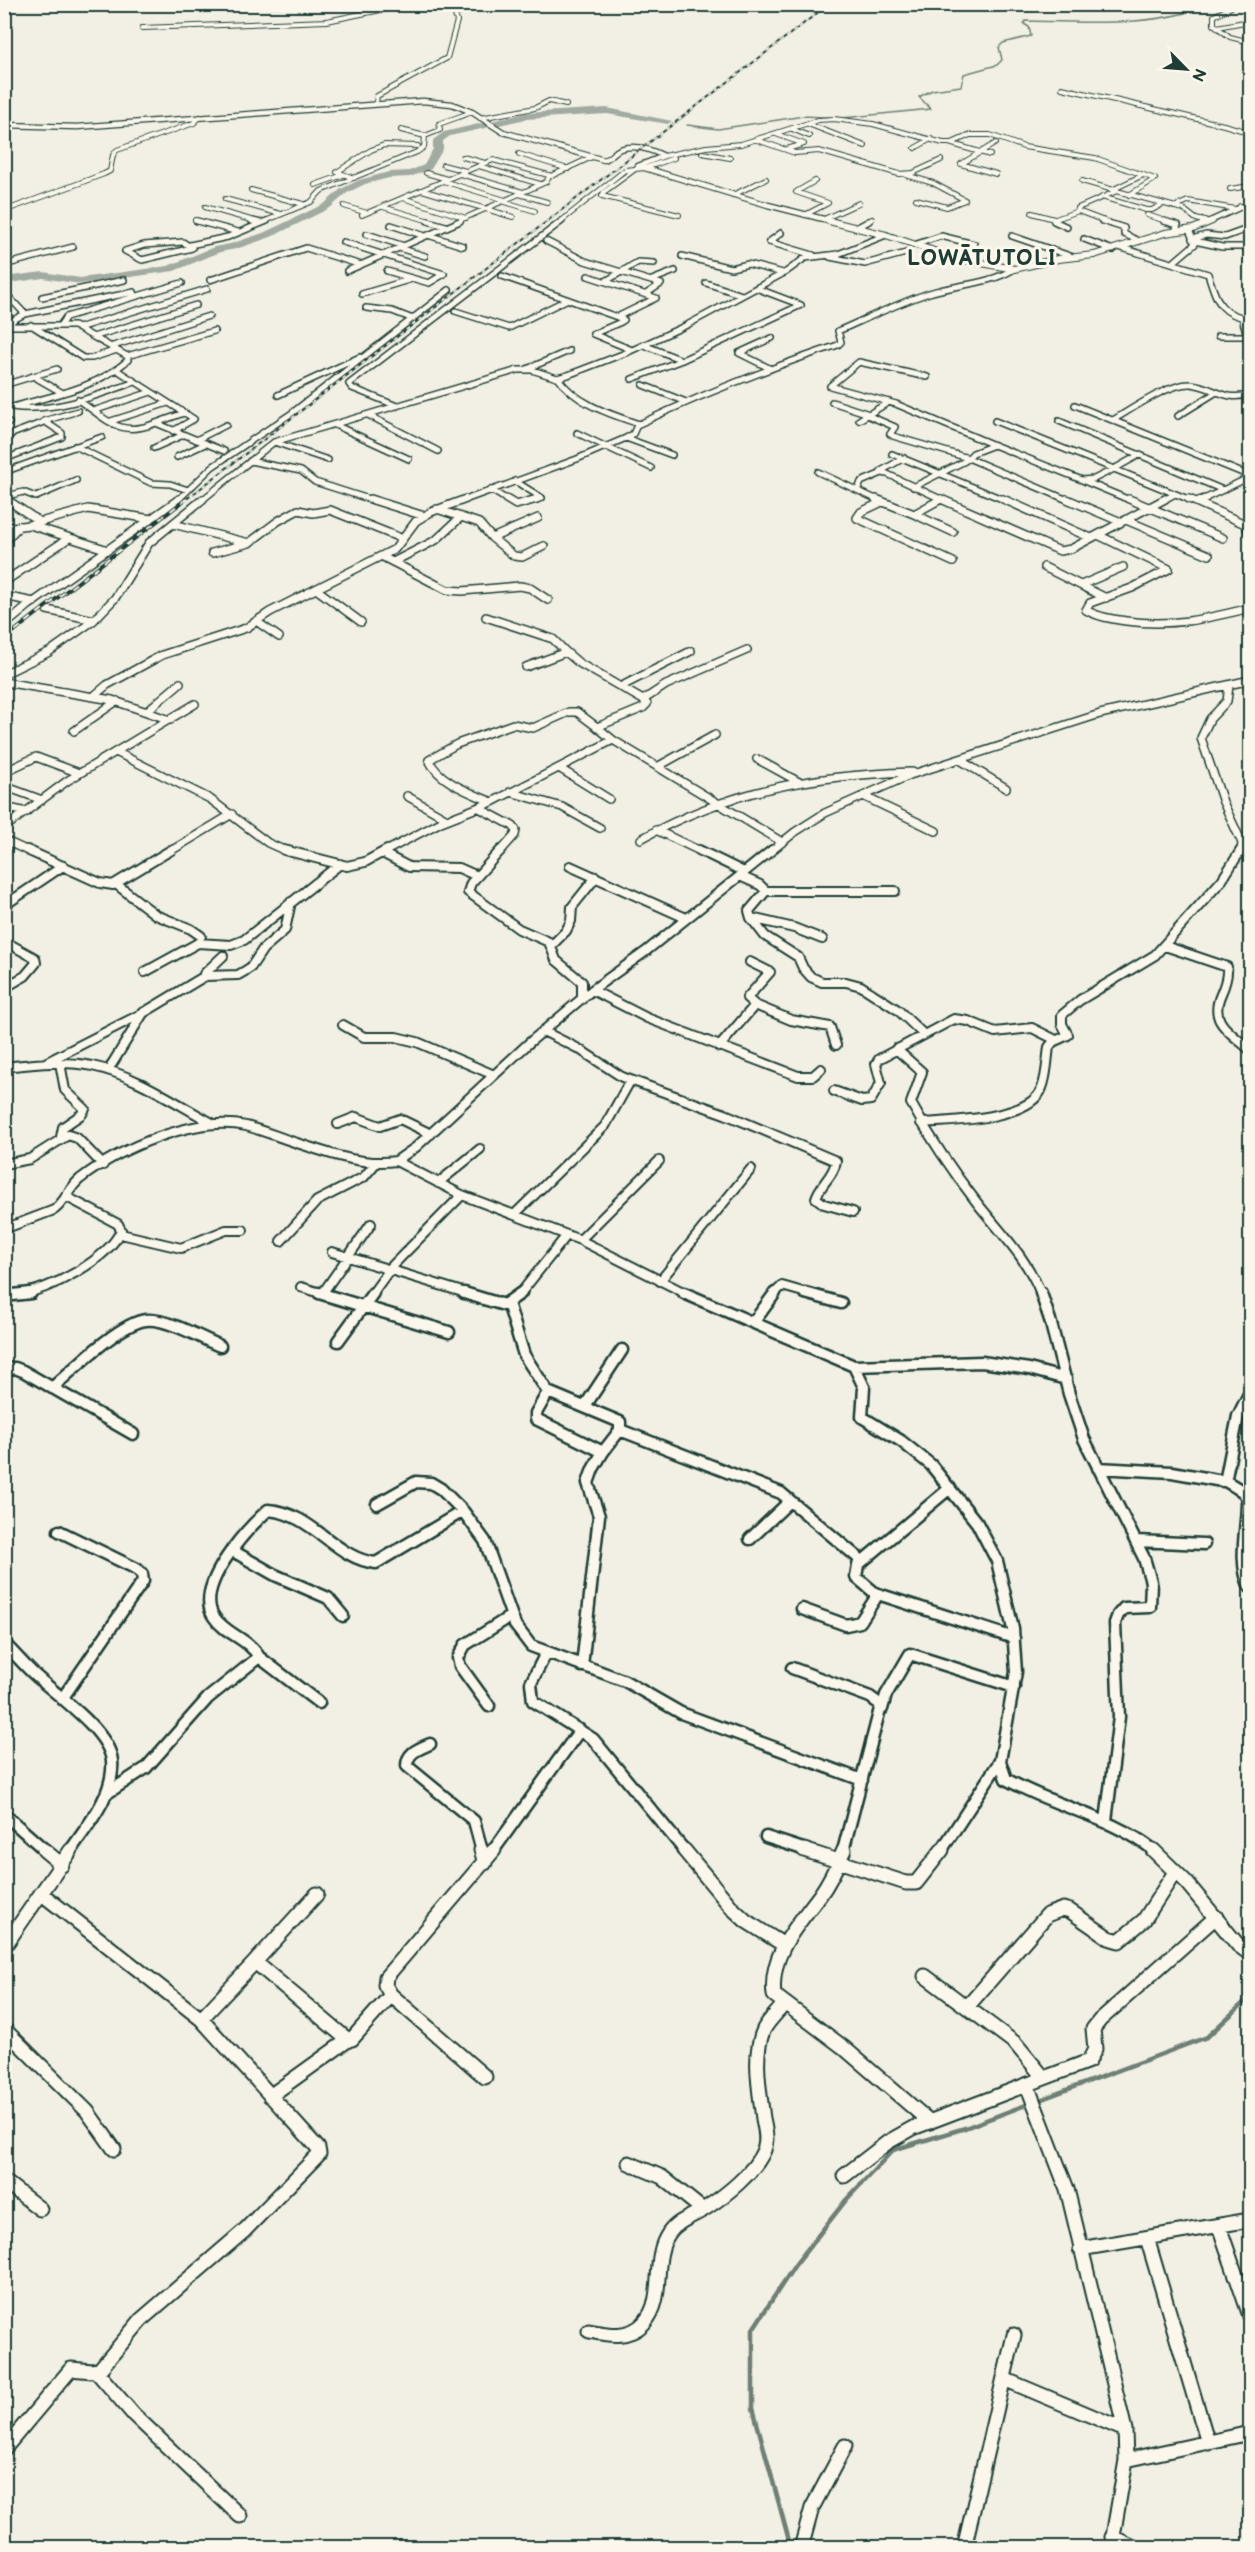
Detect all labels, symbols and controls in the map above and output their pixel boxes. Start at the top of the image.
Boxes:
north arrow [1156,39,1216,99]
text: N [1187,65,1209,84]
district label: LOWĀTUTOLI [907,244,1057,272]

